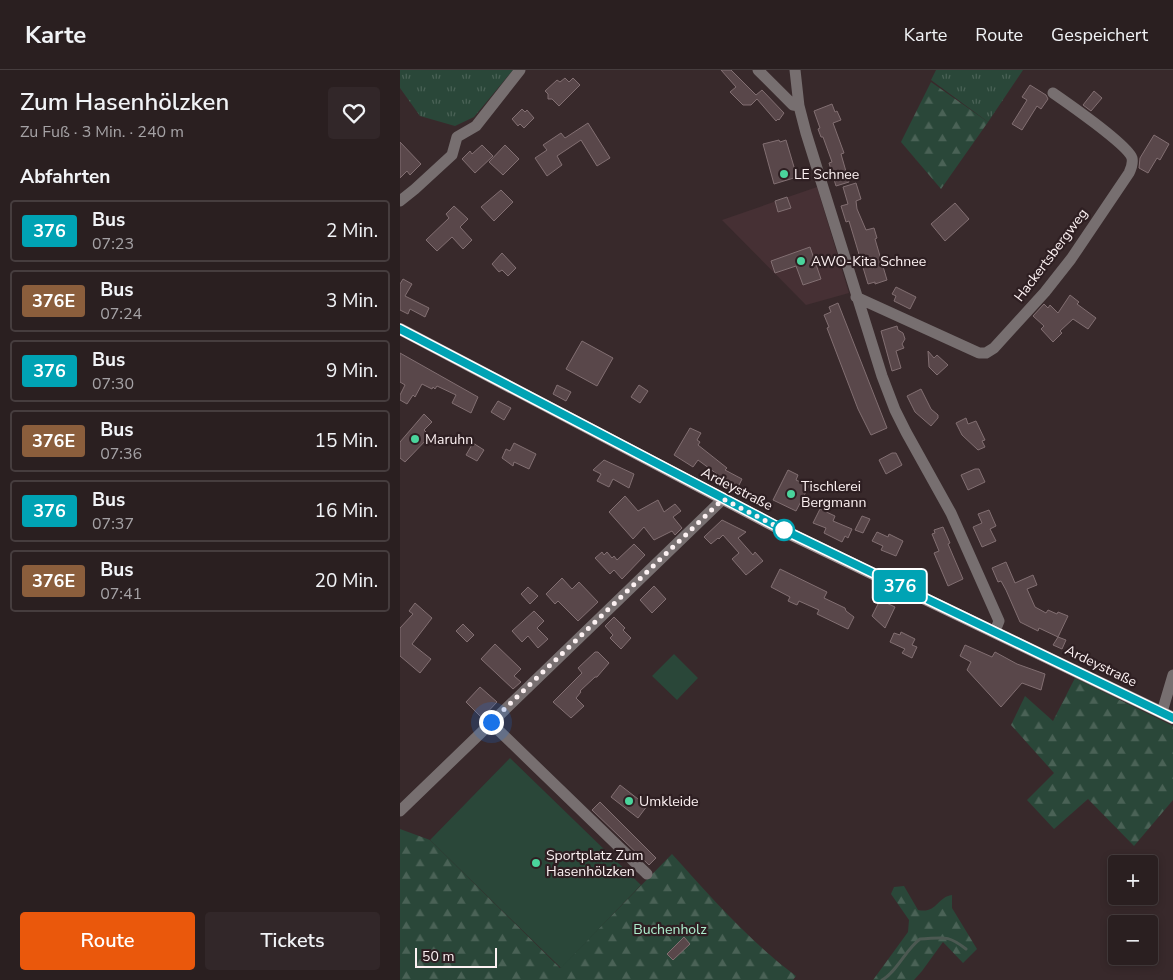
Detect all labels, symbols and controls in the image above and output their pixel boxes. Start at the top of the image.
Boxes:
text: Karte [25,19,86,51]
text: Karte [904,23,947,47]
text: Route [975,23,1023,47]
text: Gespeichert [1051,23,1148,47]
text: Zum Hasenhölzken [20,86,229,118]
button: heart [328,87,380,139]
text: Zu Fuß · 3 Min. · 240 m [20,121,184,143]
text: Abfahrten [20,164,110,190]
place label: LE Schnee [794,165,859,184]
marker: LE Schnee [778,168,790,180]
street label: Hackertsbergweg [1010,205,1092,305]
text: Bus [92,207,125,233]
text: 2 Min. [326,218,378,244]
text: 376 [33,219,66,243]
text: 07:23 [92,233,134,255]
place label: AWO-Kita Schnee [811,252,926,271]
marker: AWO-Kita Schnee [795,255,807,267]
text: Bus [100,277,134,303]
text: 3 Min. [326,288,378,314]
text: 376E [32,289,75,313]
text: 07:24 [100,303,142,325]
text: Bus [92,347,125,373]
text: 9 Min. [326,358,378,384]
text: 376 [33,359,66,383]
text: 07:30 [92,373,134,395]
text: Bus [100,417,134,443]
text: 15 Min. [315,428,378,454]
text: 376E [32,429,75,453]
place label: Maruhn [425,430,473,449]
marker: Maruhn [409,433,421,445]
text: 07:36 [100,443,142,465]
street label: Ardeystraße [698,463,776,515]
place label: Tischlerei Bergmann [801,477,866,512]
text: Bus [92,487,125,513]
marker: Tischlerei Bergmann [785,488,797,500]
text: 16 Min. [315,498,378,524]
text: 376 [33,499,66,523]
text: 07:37 [92,513,134,535]
unlabelled marker [773,519,795,541]
text: Bus [100,557,134,583]
text: 20 Min. [315,568,378,594]
text: 376E [32,569,75,593]
line badge: 376 [871,570,929,602]
text: 376 [884,574,916,598]
text: 07:41 [100,583,142,605]
street label: Ardeystraße [1062,640,1140,692]
your location [479,710,504,735]
place label: Umkleide [639,792,699,811]
marker: Umkleide [623,795,635,807]
place label: Sportplatz Zum Hasenhölzken [546,846,644,881]
map controls [1108,855,1158,965]
button: + [1108,855,1158,905]
marker: Sportplatz Zum Hasenhölzken [530,857,542,869]
button: Route [20,912,195,970]
button: Tickets [205,912,380,970]
button: − [1108,915,1158,965]
park label: Buchenholz [633,920,707,939]
scale bar [415,945,498,968]
text: 50 m [422,947,454,966]

